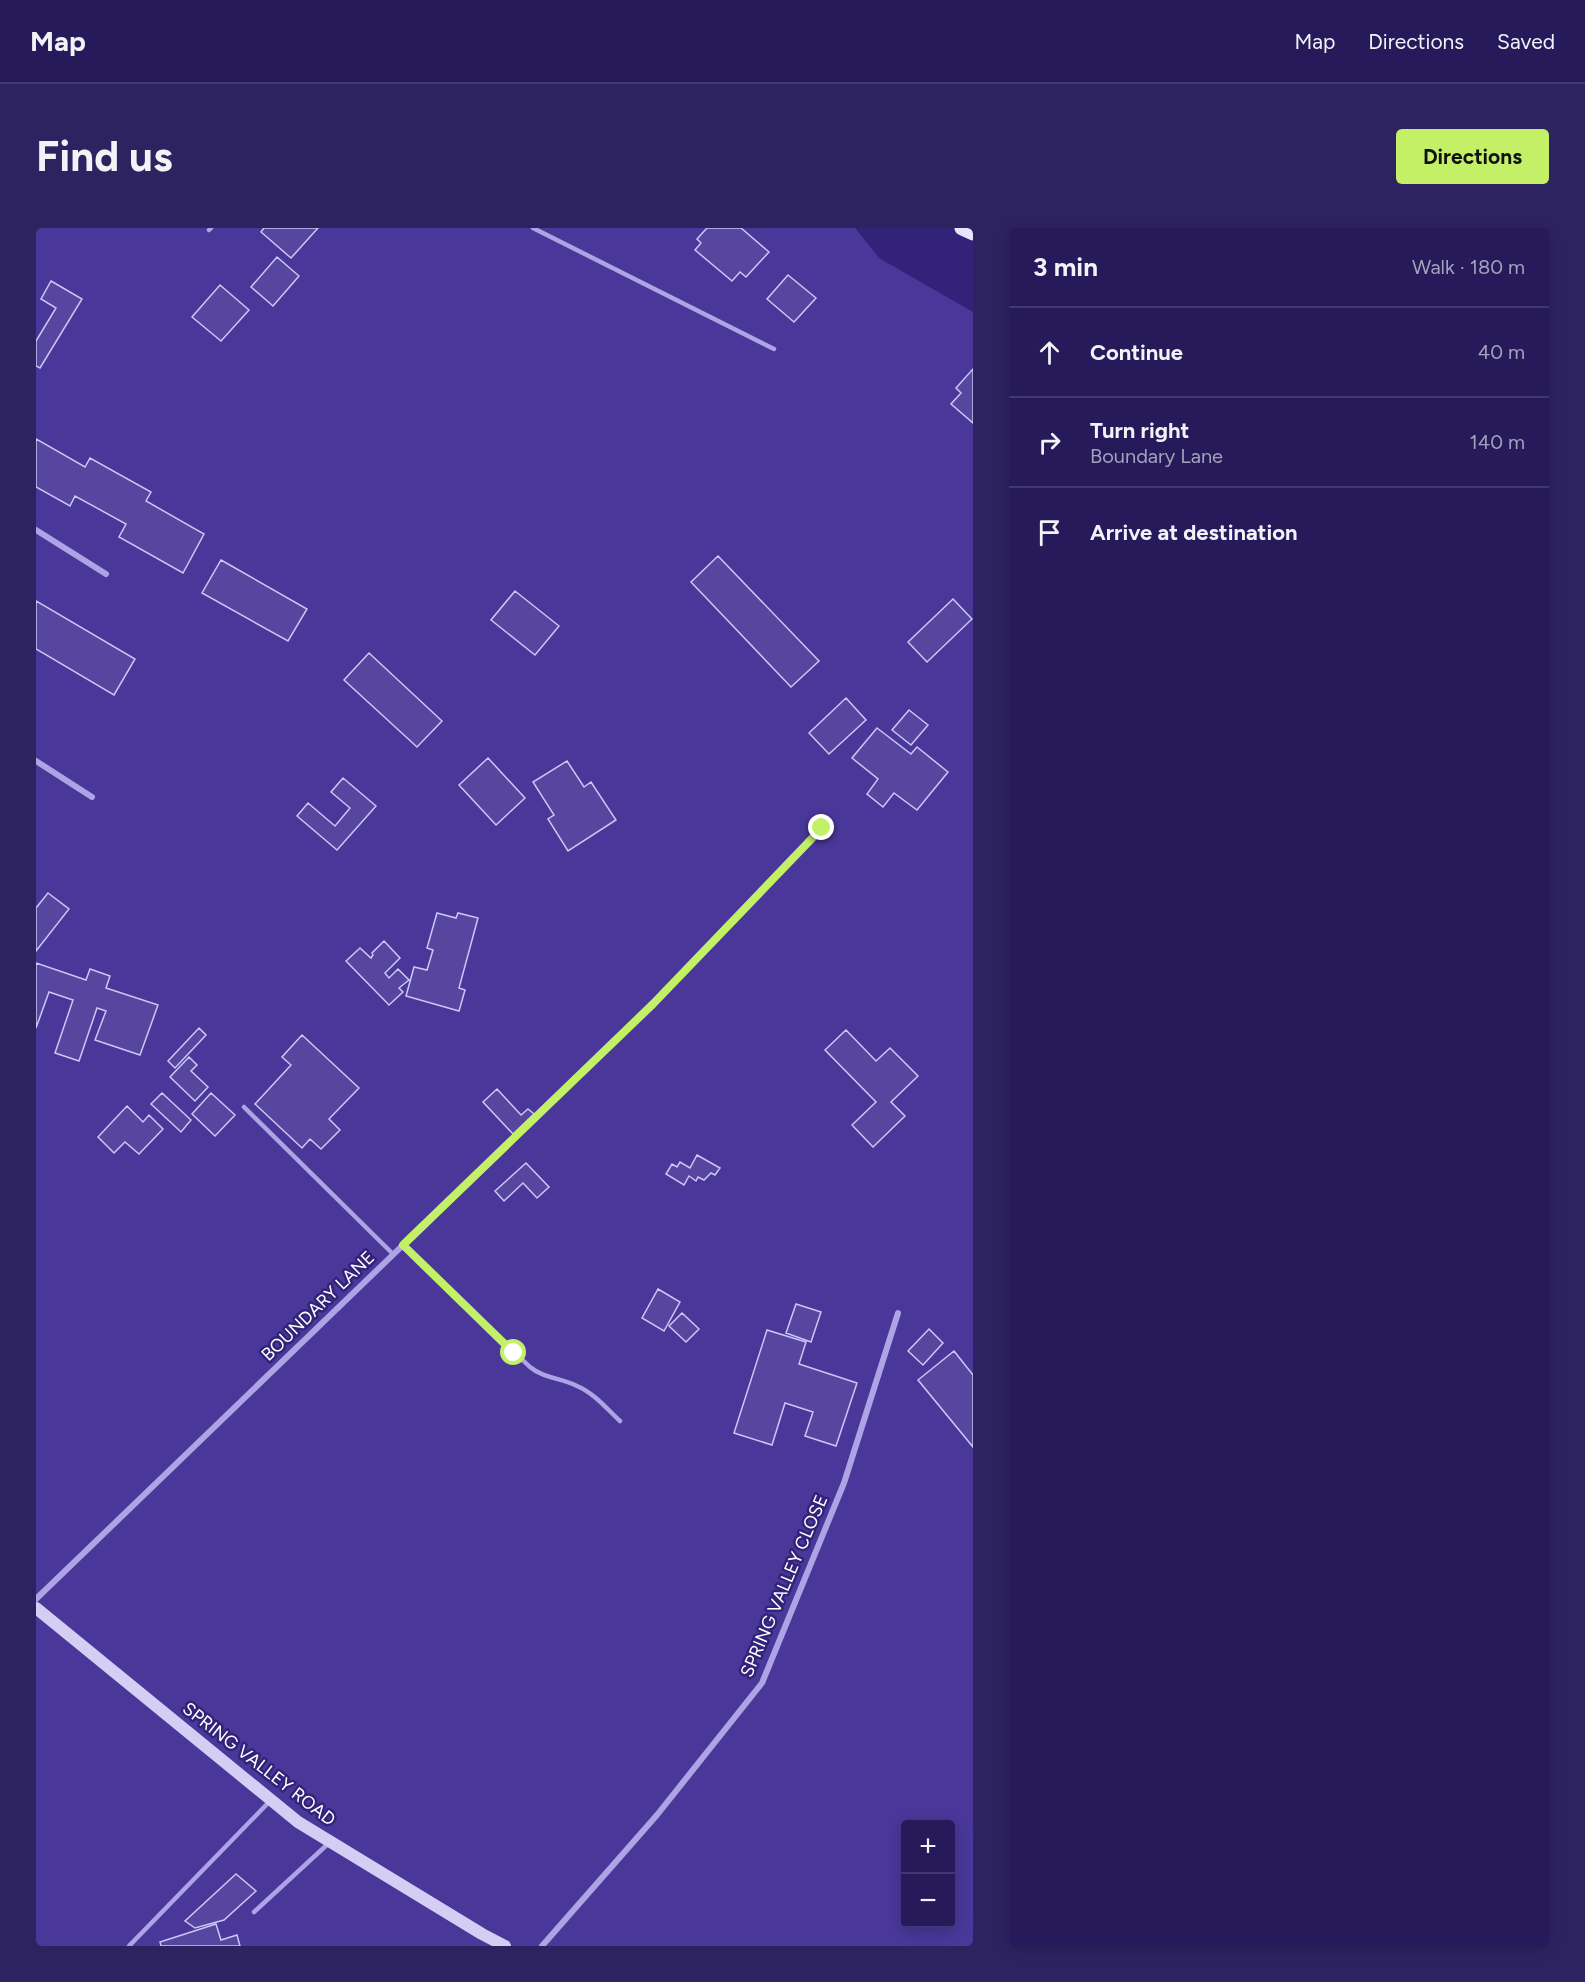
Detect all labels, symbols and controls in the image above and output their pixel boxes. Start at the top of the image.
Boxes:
text: Map [30,24,86,58]
text: Map [1294,29,1335,54]
text: Directions [1368,29,1464,54]
text: Saved [1497,29,1555,54]
button: Directions [1396,129,1549,184]
text: Find us [36,131,173,182]
text: 3 min [1033,251,1098,283]
text: Walk · 180 m [1412,255,1525,279]
icon: ahead [1033,336,1066,369]
text: Continue [1090,339,1183,366]
text: 40 m [1478,340,1525,364]
text: Turn right [1090,417,1189,444]
icon: right [1033,426,1066,459]
text: 140 m [1470,430,1525,454]
text: Boundary Lane [1090,444,1223,468]
icon: arrive [1033,516,1066,549]
text: Arrive at destination [1090,519,1298,546]
route end [808,814,834,840]
street label: BOUNDARY LANE [257,1246,379,1366]
route start [500,1339,526,1365]
street label: SPRING VALLEY CLOSE [736,1492,832,1680]
street label: SPRING VALLEY ROAD [178,1697,340,1831]
map controls [901,1820,955,1928]
button: + [901,1820,955,1874]
button: − [901,1874,955,1928]

